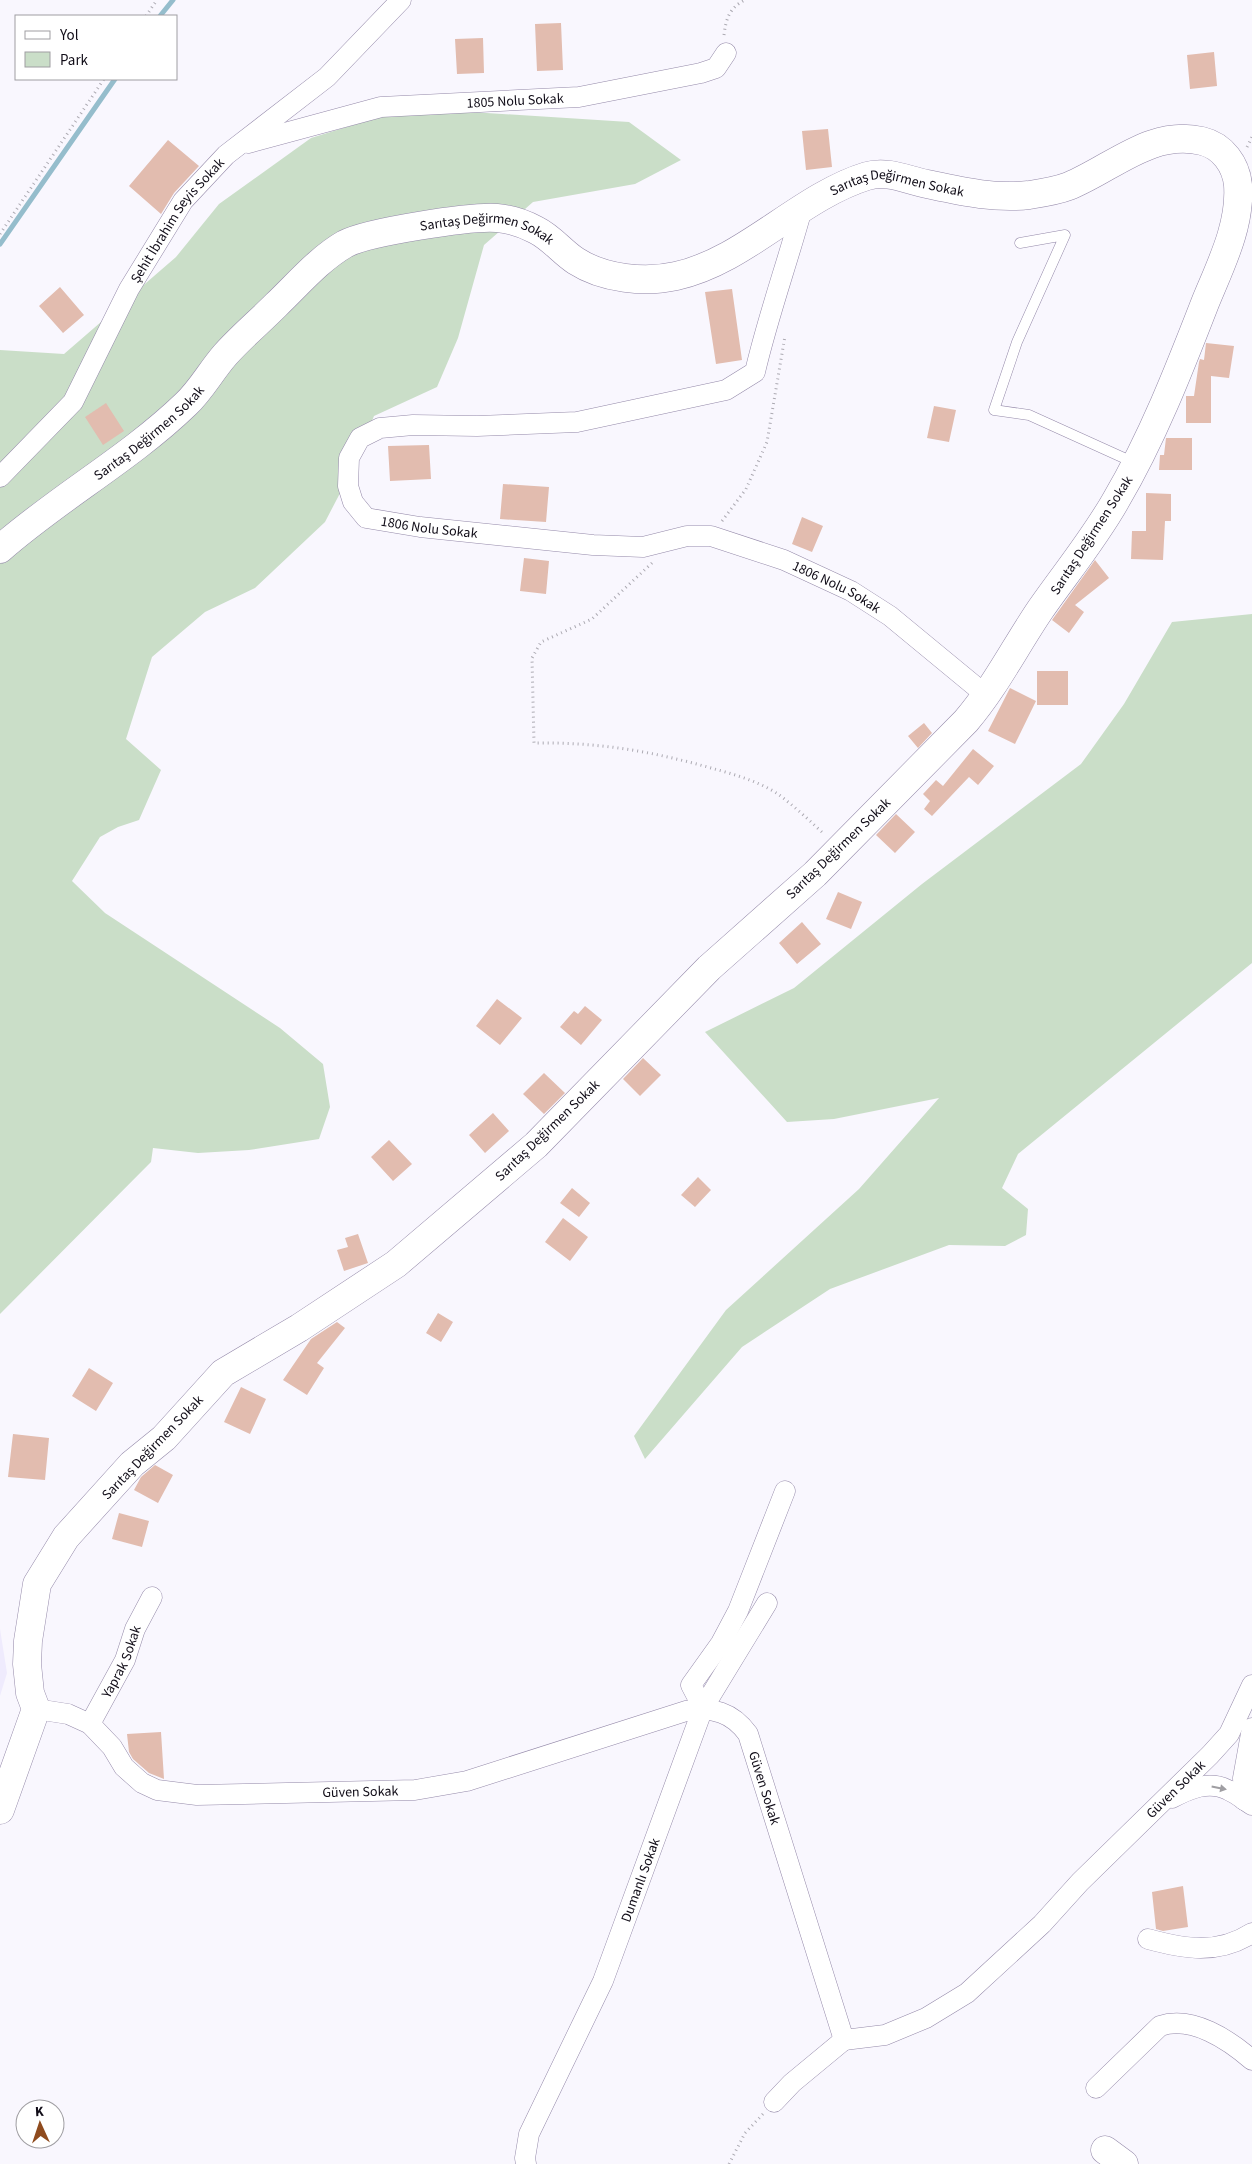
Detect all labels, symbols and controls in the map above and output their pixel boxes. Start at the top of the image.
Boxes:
legend [15,15,178,80]
text: Yol [59,25,79,46]
text: Park [60,50,89,71]
street label: 1805 Nolu Sokak [466,89,564,114]
street label: Şehit İbrahim Seyis Sokak [126,154,230,287]
street label: Sarıtaş Değirmen Sokak [826,165,966,202]
street label: Sarıtaş Değirmen Sokak [418,209,558,250]
street label: Sarıtaş Değirmen Sokak [90,382,209,486]
street label: Sarıtaş Değirmen Sokak [1046,472,1138,599]
street label: 1806 Nolu Sokak [379,512,479,544]
street label: 1806 Nolu Sokak [789,556,884,619]
street label: Sarıtaş Değirmen Sokak [782,793,896,904]
street label: Sarıtaş Değirmen Sokak [491,1075,605,1186]
street label: Sarıtaş Değirmen Sokak [97,1391,208,1505]
street label: Yaprak Sokak [97,1623,147,1703]
street label: Güven Sokak [743,1749,785,1827]
street label: Güven Sokak [1142,1756,1210,1823]
street label: Güven Sokak [322,1781,399,1803]
one-way arrow [1212,1784,1228,1792]
street label: Dumanlı Sokak [616,1835,666,1925]
north arrow [15,2099,65,2149]
text: K [35,2102,45,2122]

